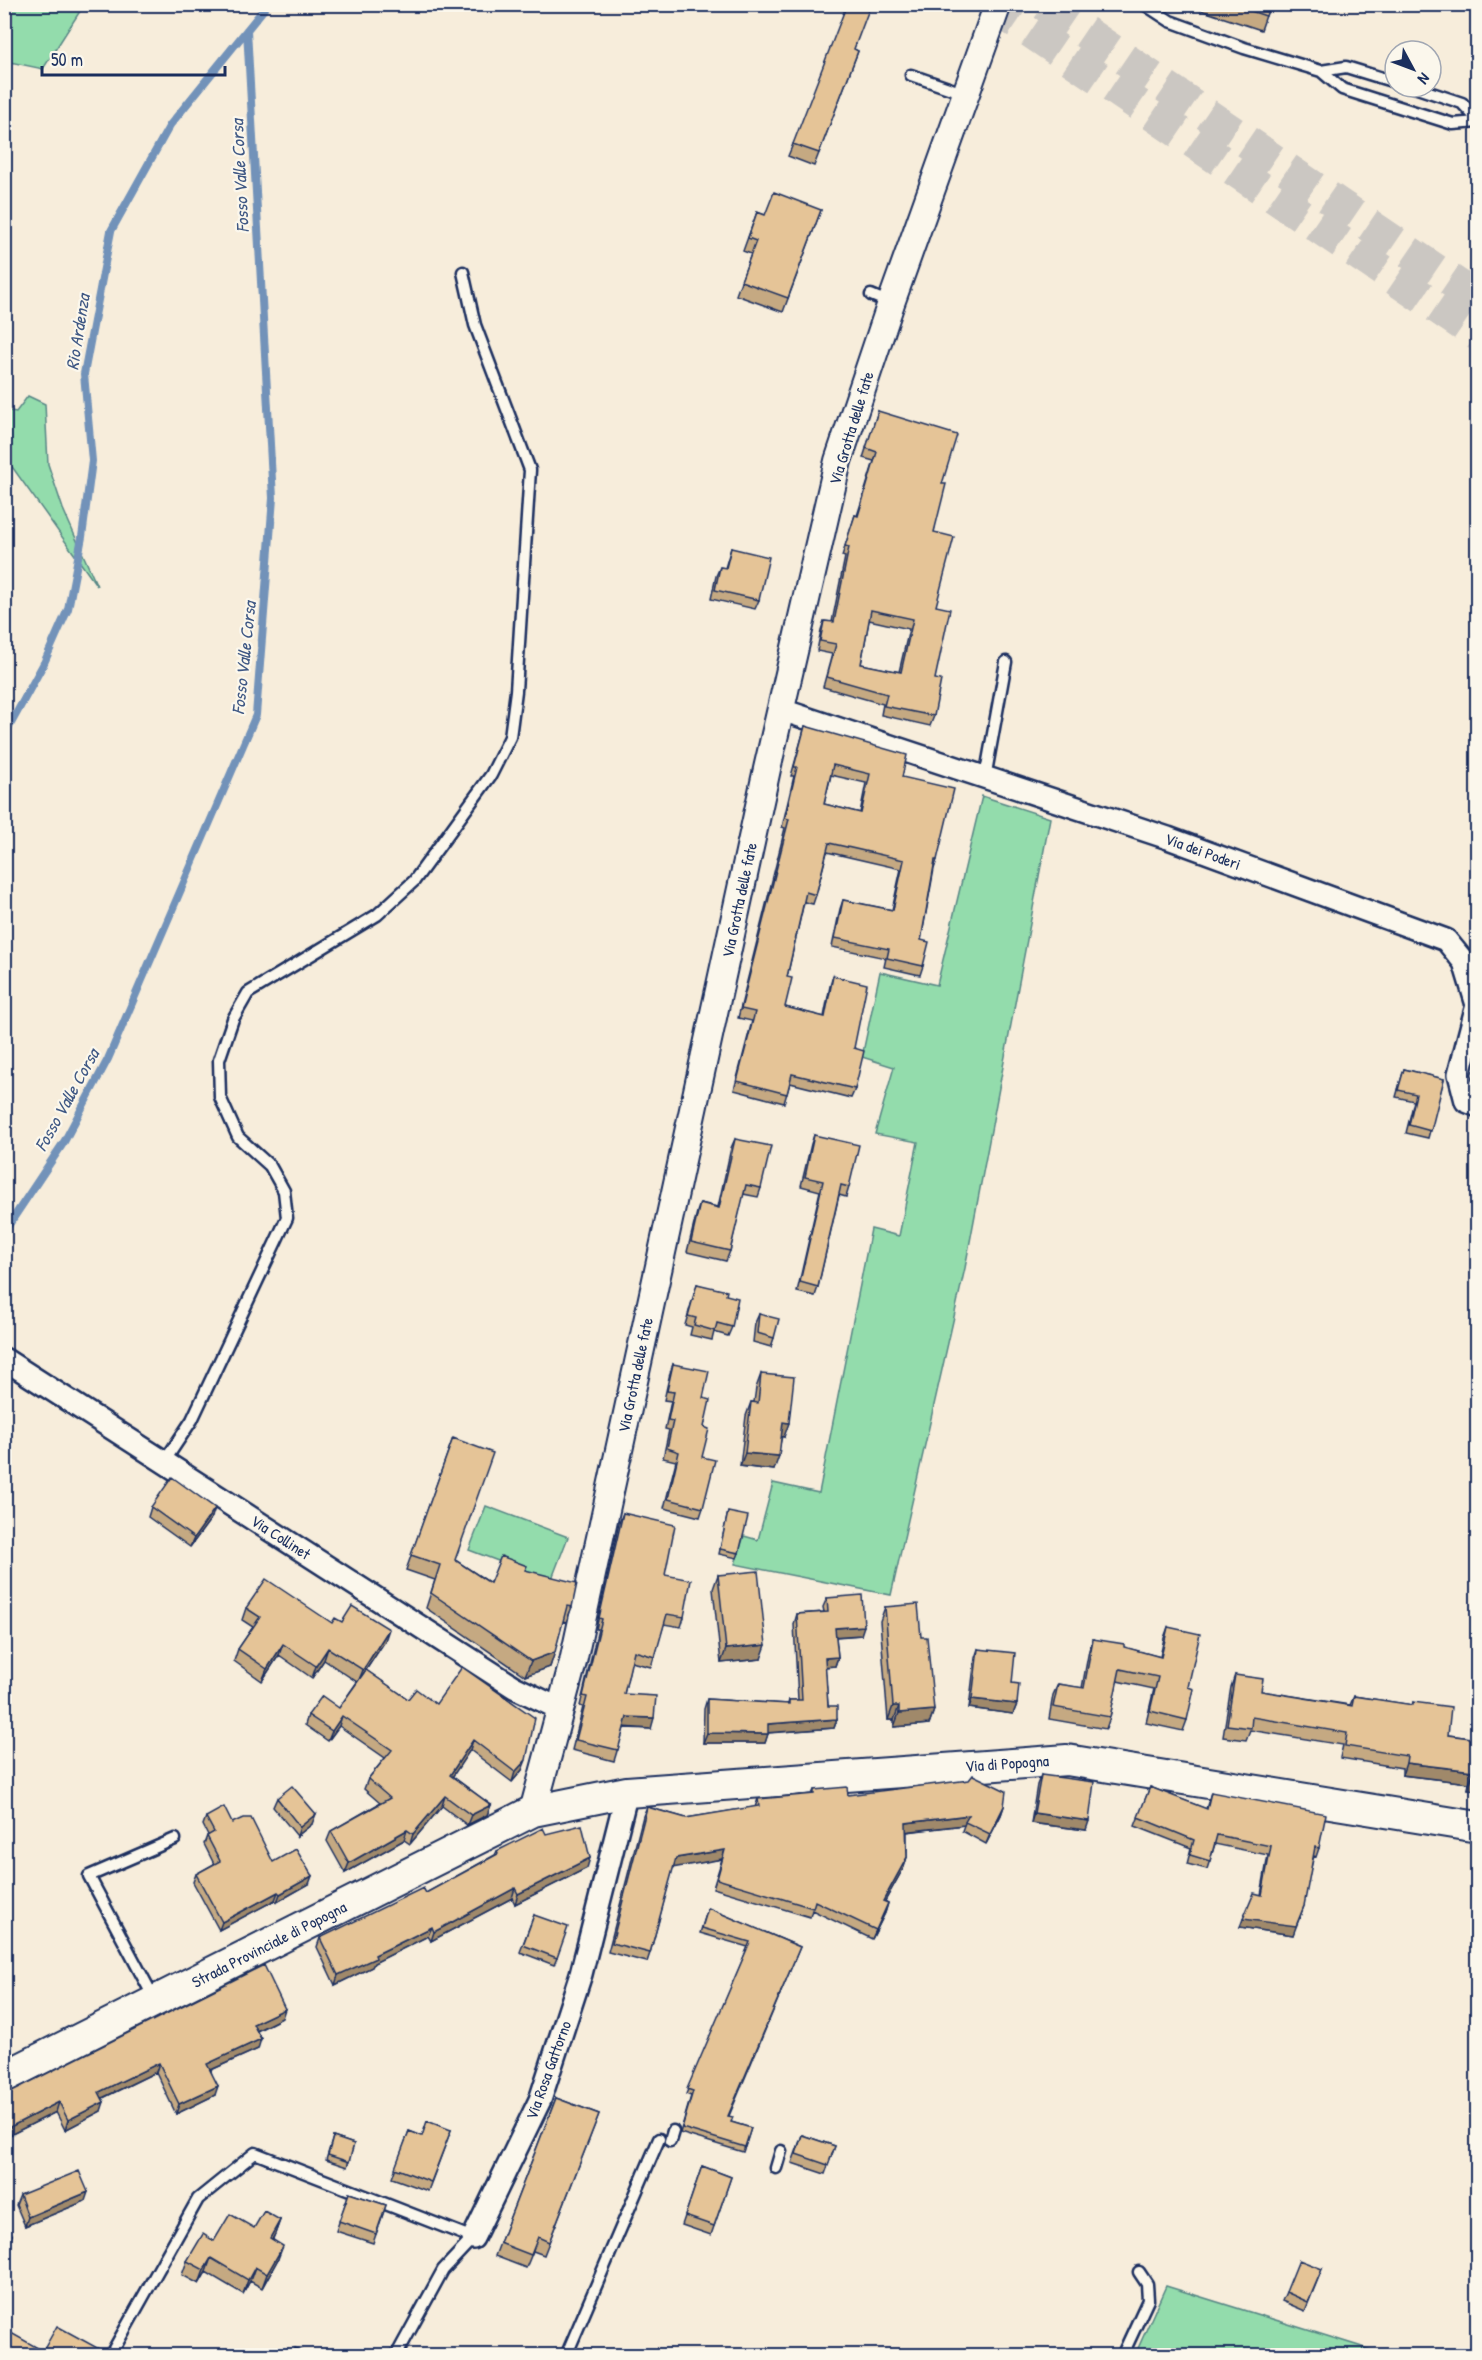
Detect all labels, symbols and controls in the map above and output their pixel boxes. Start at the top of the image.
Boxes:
scale bar [42,39,225,77]
north arrow [1383,39,1443,99]
text: 50 m [51,47,83,72]
text: N [1413,68,1435,90]
water label: Fosso Valle Corsa [224,117,255,233]
water label: Rio Ardenza [59,290,96,372]
street label: Via Grotta delle fate [823,368,879,487]
water label: Fosso Valle Corsa [225,598,262,716]
street label: Via dei Poderi [1162,827,1244,875]
street label: Via Grotta delle fate [716,840,762,960]
water label: Fosso Valle Corsa [28,1042,106,1155]
street label: Via Grotta delle fate [612,1315,658,1435]
street label: Via Collinet [247,1509,316,1565]
street label: Via di Popogna [964,1749,1050,1777]
street label: Strada Provinciale di Popogna [188,1895,350,1993]
street label: Via Rosa Gattorno [520,2017,576,2122]

